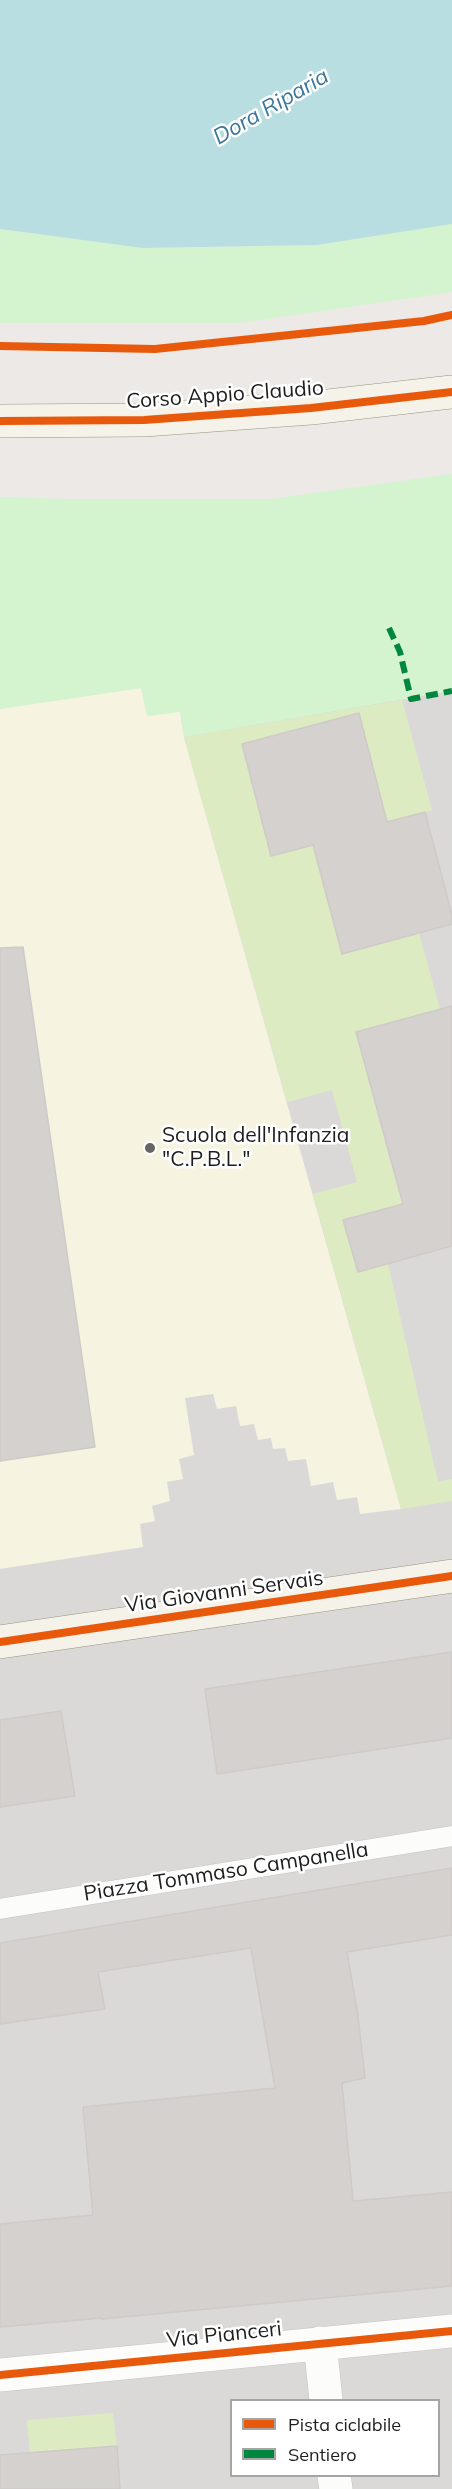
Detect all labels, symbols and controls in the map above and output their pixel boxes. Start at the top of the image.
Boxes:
water label: Dora Riparia [208,63,334,151]
street label: Corso Appio Claudio [125,376,325,414]
place label: Scuola dell'Infanzia "C.P.B.L." [162,1123,349,1173]
marker: Scuola dell'Infanzia "C.P.B.L." [143,1141,157,1155]
street label: Via Giovanni Servais [123,1566,325,1618]
street label: Piazza Tommaso Campanella [82,1837,370,1907]
street label: Via Pianceri [165,2316,283,2354]
legend [230,2399,440,2477]
text: Pista ciclabile [288,2413,401,2436]
text: Sentiero [288,2443,357,2466]

